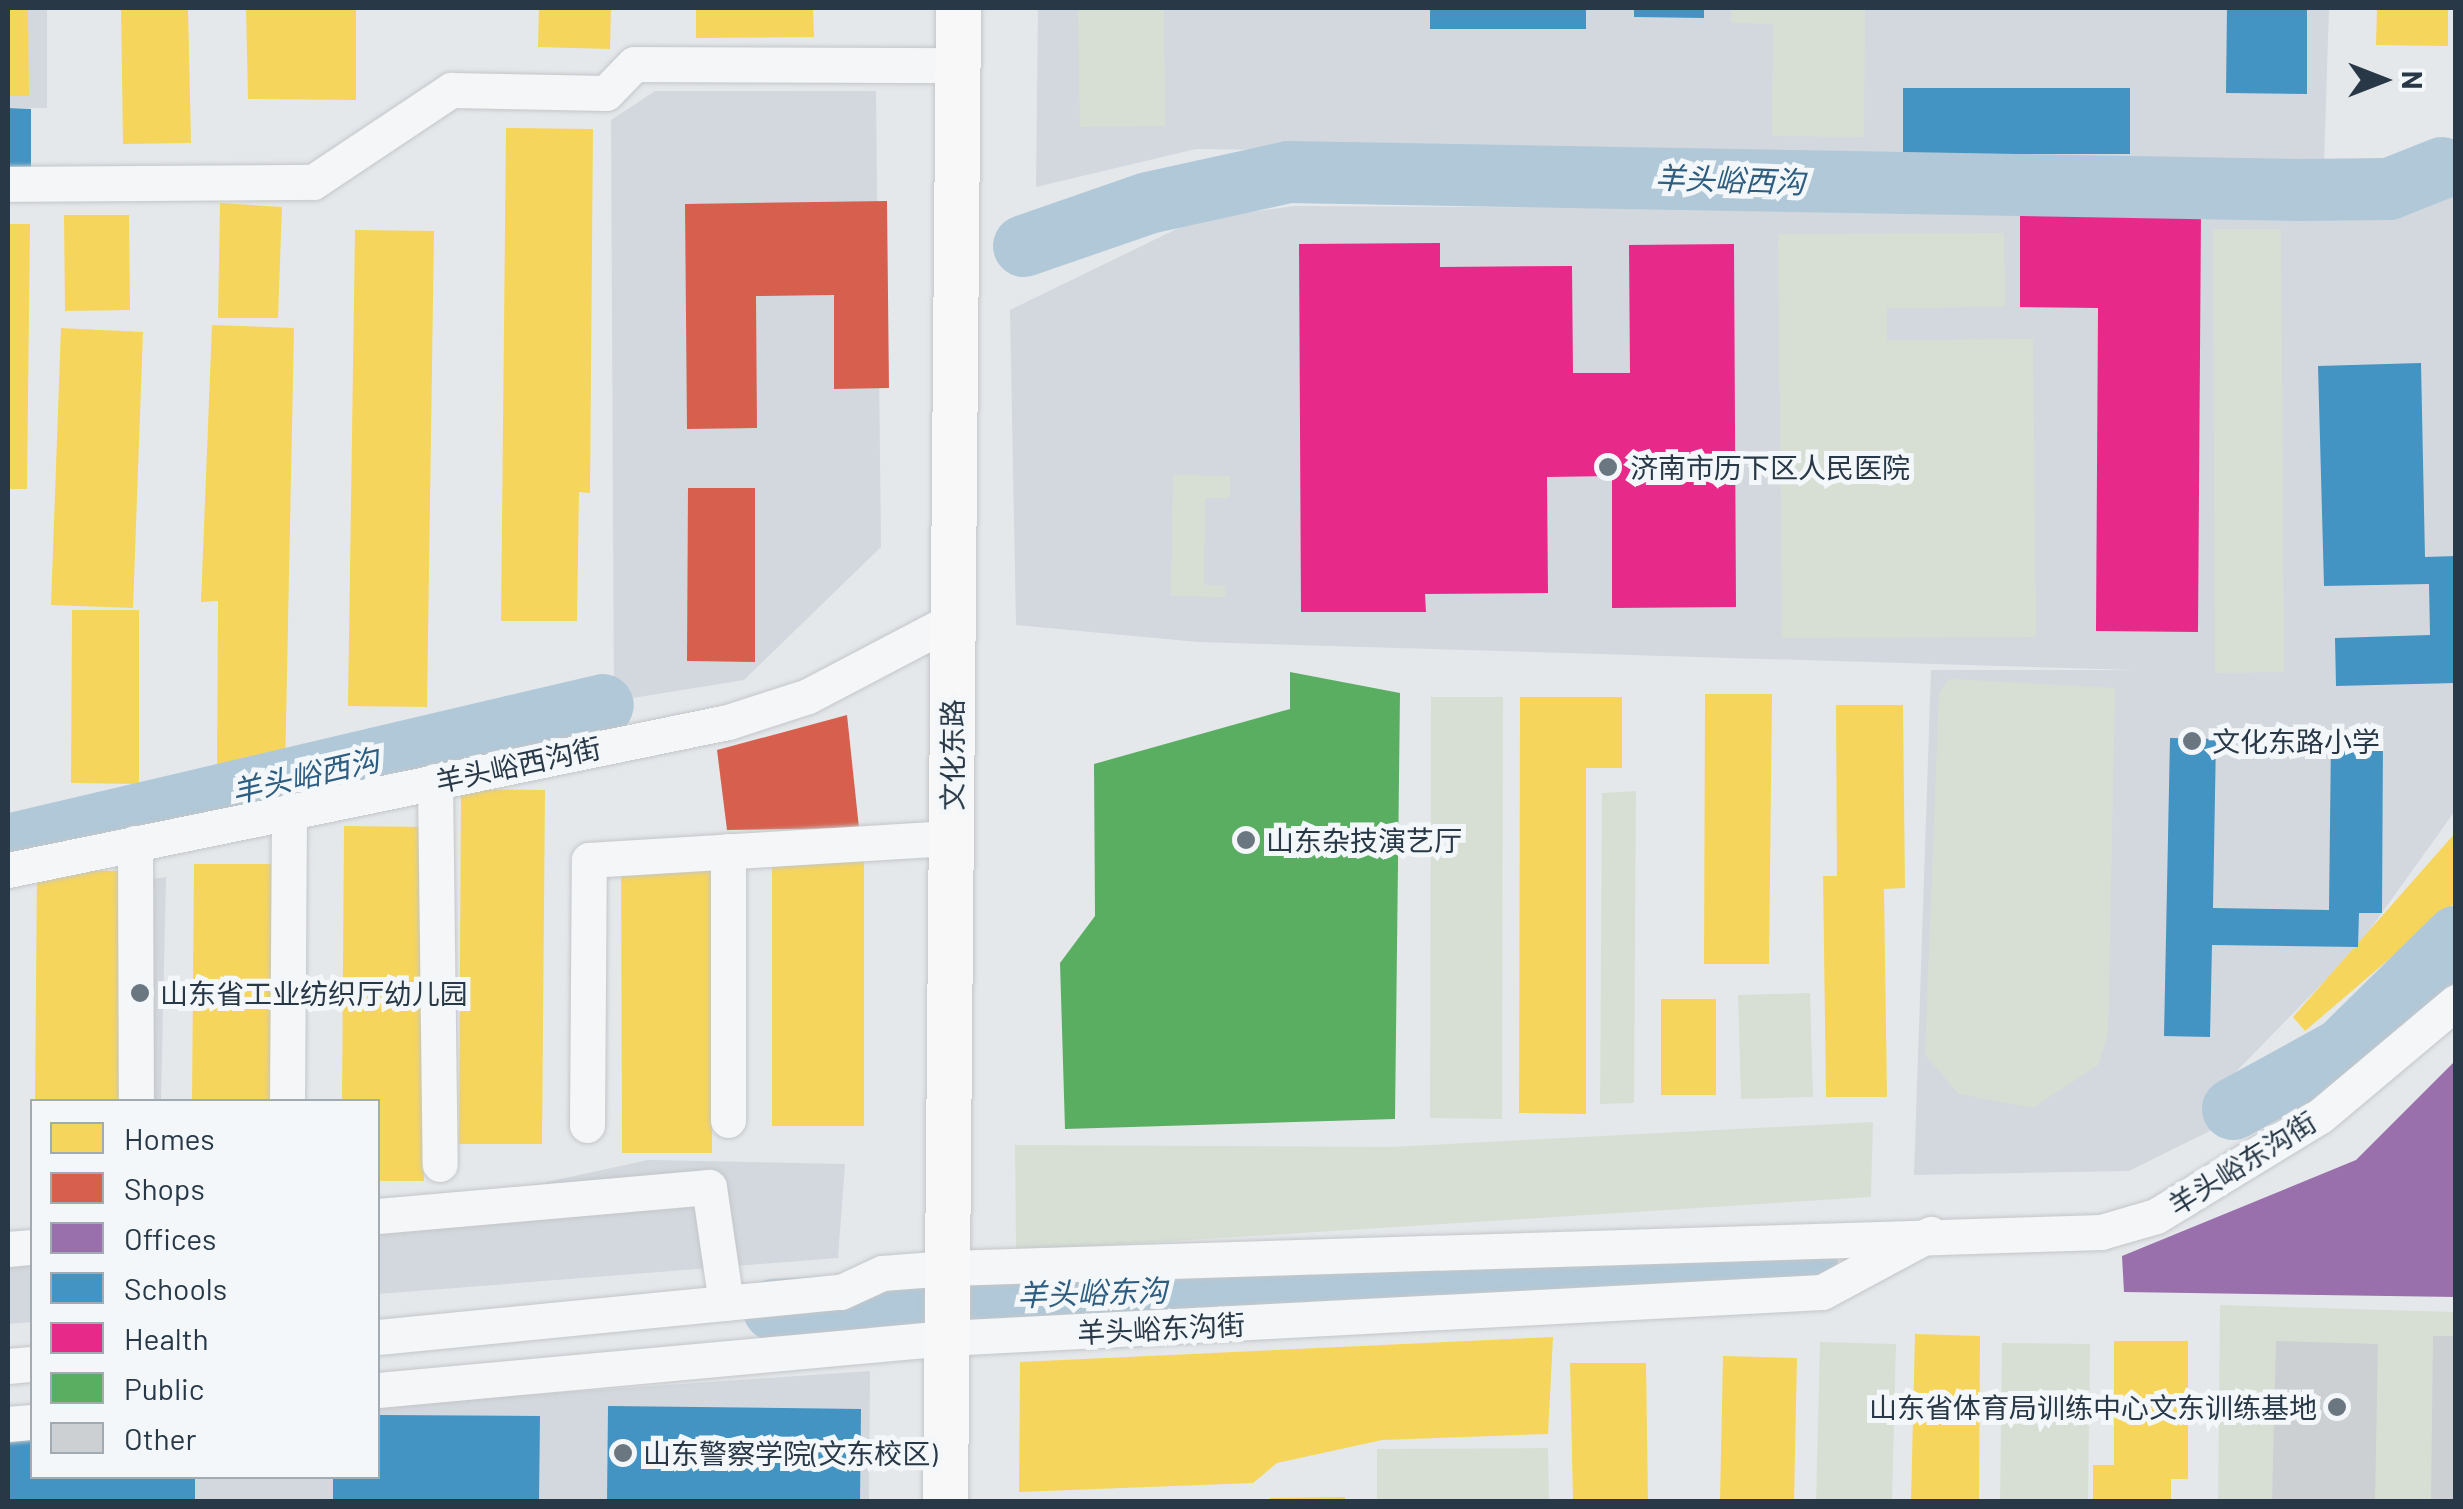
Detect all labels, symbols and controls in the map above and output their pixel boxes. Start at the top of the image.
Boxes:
north arrow [2333,30,2433,130]
text: N [2396,71,2430,89]
water label: 羊头峪西沟 [1654,158,1806,200]
place label: 济南市历下区人民医院 [1630,450,1910,484]
marker: 济南市历下区人民医院 [1595,454,1621,480]
street label: 文化东路 [935,699,969,811]
place label: 文化东路小学 [2212,724,2380,758]
street label: 羊头峪西沟街 [432,730,604,798]
marker: 文化东路小学 [2181,730,2203,752]
water label: 羊头峪西沟 [228,741,382,809]
place label: 山东杂技演艺厅 [1266,823,1462,857]
marker: 山东杂技演艺厅 [1235,829,1257,851]
place label: 山东省工业纺织厅幼儿园 [160,976,468,1010]
marker: 山东省工业纺织厅幼儿园 [129,982,151,1004]
legend [30,1099,380,1479]
street label: 羊头峪东沟街 [2162,1104,2322,1222]
text: Homes [124,1120,215,1156]
text: Shops [124,1170,205,1206]
text: Offices [124,1220,217,1256]
text: Schools [124,1270,227,1306]
water label: 羊头峪东沟 [1016,1271,1168,1313]
street label: 羊头峪东沟街 [1076,1307,1246,1349]
text: Health [124,1320,209,1356]
text: Public [124,1370,204,1406]
place label: 山东省体育局训练中心文东训练基地 [1869,1390,2317,1424]
marker: 山东省体育局训练中心文东训练基地 [2326,1396,2348,1418]
text: Other [124,1420,196,1456]
place label: 山东警察学院(文东校区) [643,1436,938,1470]
marker: 山东警察学院(文东校区) [612,1442,634,1464]

